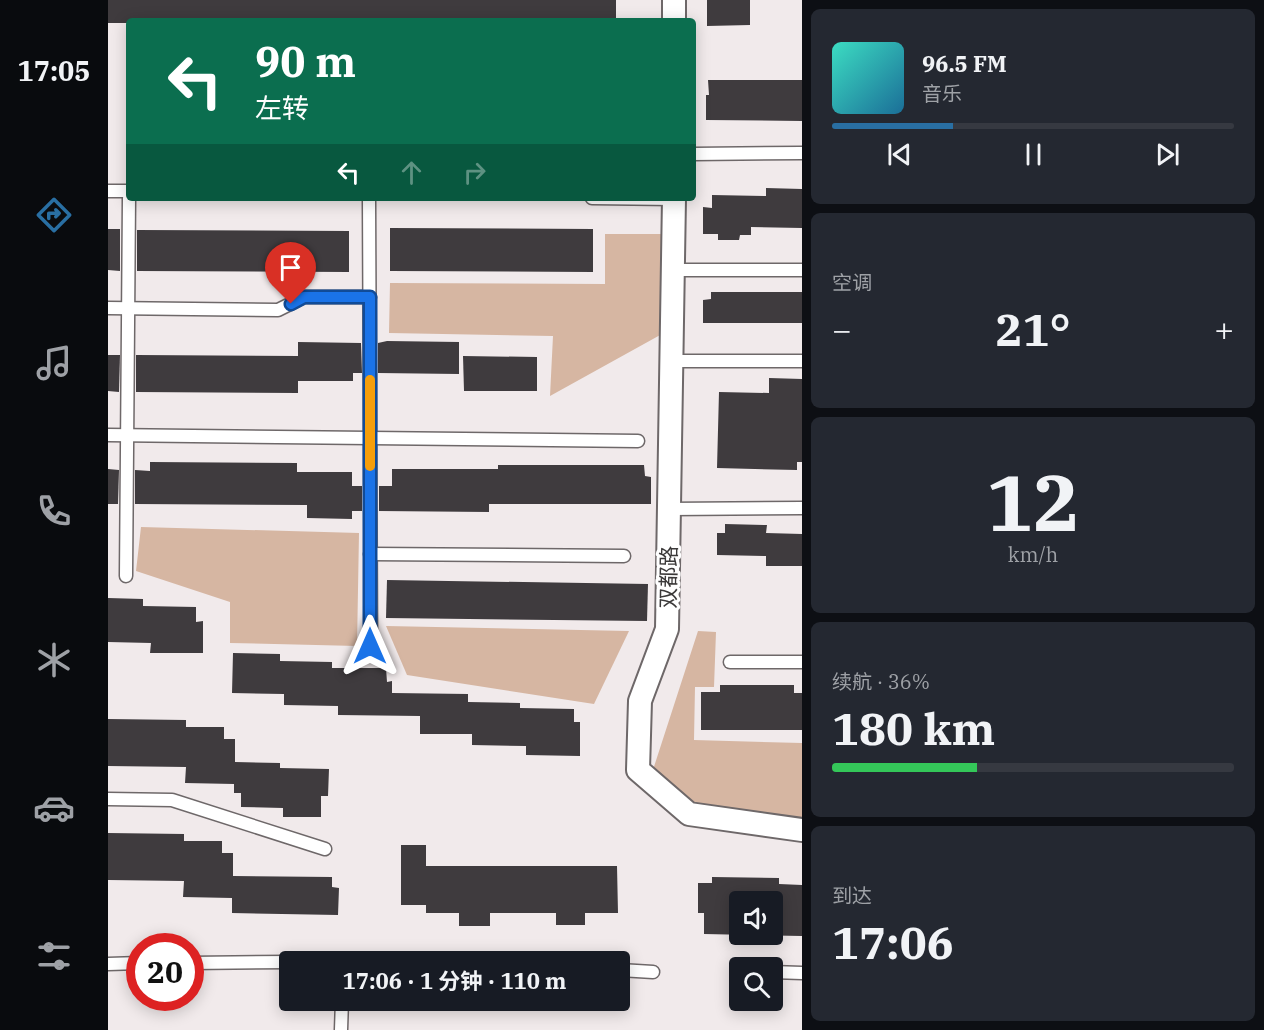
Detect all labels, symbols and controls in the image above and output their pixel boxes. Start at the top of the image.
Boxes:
text: 90 m [255,34,356,89]
icon: left [156,42,234,120]
text: 96.5 FM [922,49,1007,78]
text: 17:05 [18,53,90,88]
text: 音乐 [922,80,962,107]
text: 左转 [255,90,309,125]
icon: previous [883,138,916,171]
icon: pause [1017,138,1050,171]
icon: next [1151,138,1184,171]
icon: left [332,156,365,189]
icon: ahead [395,156,428,189]
icon: right [458,156,491,189]
icon: directions [33,194,75,236]
pin [265,242,316,304]
icon: arrive [274,251,307,284]
text: 空调 [832,269,872,296]
text: 21° [995,300,1071,358]
text: − [832,308,852,351]
text: + [1214,308,1234,351]
icon: music [33,342,75,384]
text: 12 [986,451,1080,552]
icon: phone [33,490,75,532]
text: km/h [1008,541,1058,568]
street label: 双都路 [653,545,683,609]
position arrow [338,614,402,678]
icon: climate [33,639,75,681]
text: 续航 · 36% [832,668,930,695]
text: 180 km [832,699,995,757]
icon: car [33,787,75,829]
text: 到达 [832,882,872,909]
map controls [729,891,783,1011]
button: sound [729,891,783,945]
text: 17:06 [832,913,954,971]
speed limit sign: 20 [126,933,204,1011]
icon: filters [33,935,75,977]
button: search [729,957,783,1011]
text: 17:06 · 1 分钟 · 110 m [343,966,566,995]

